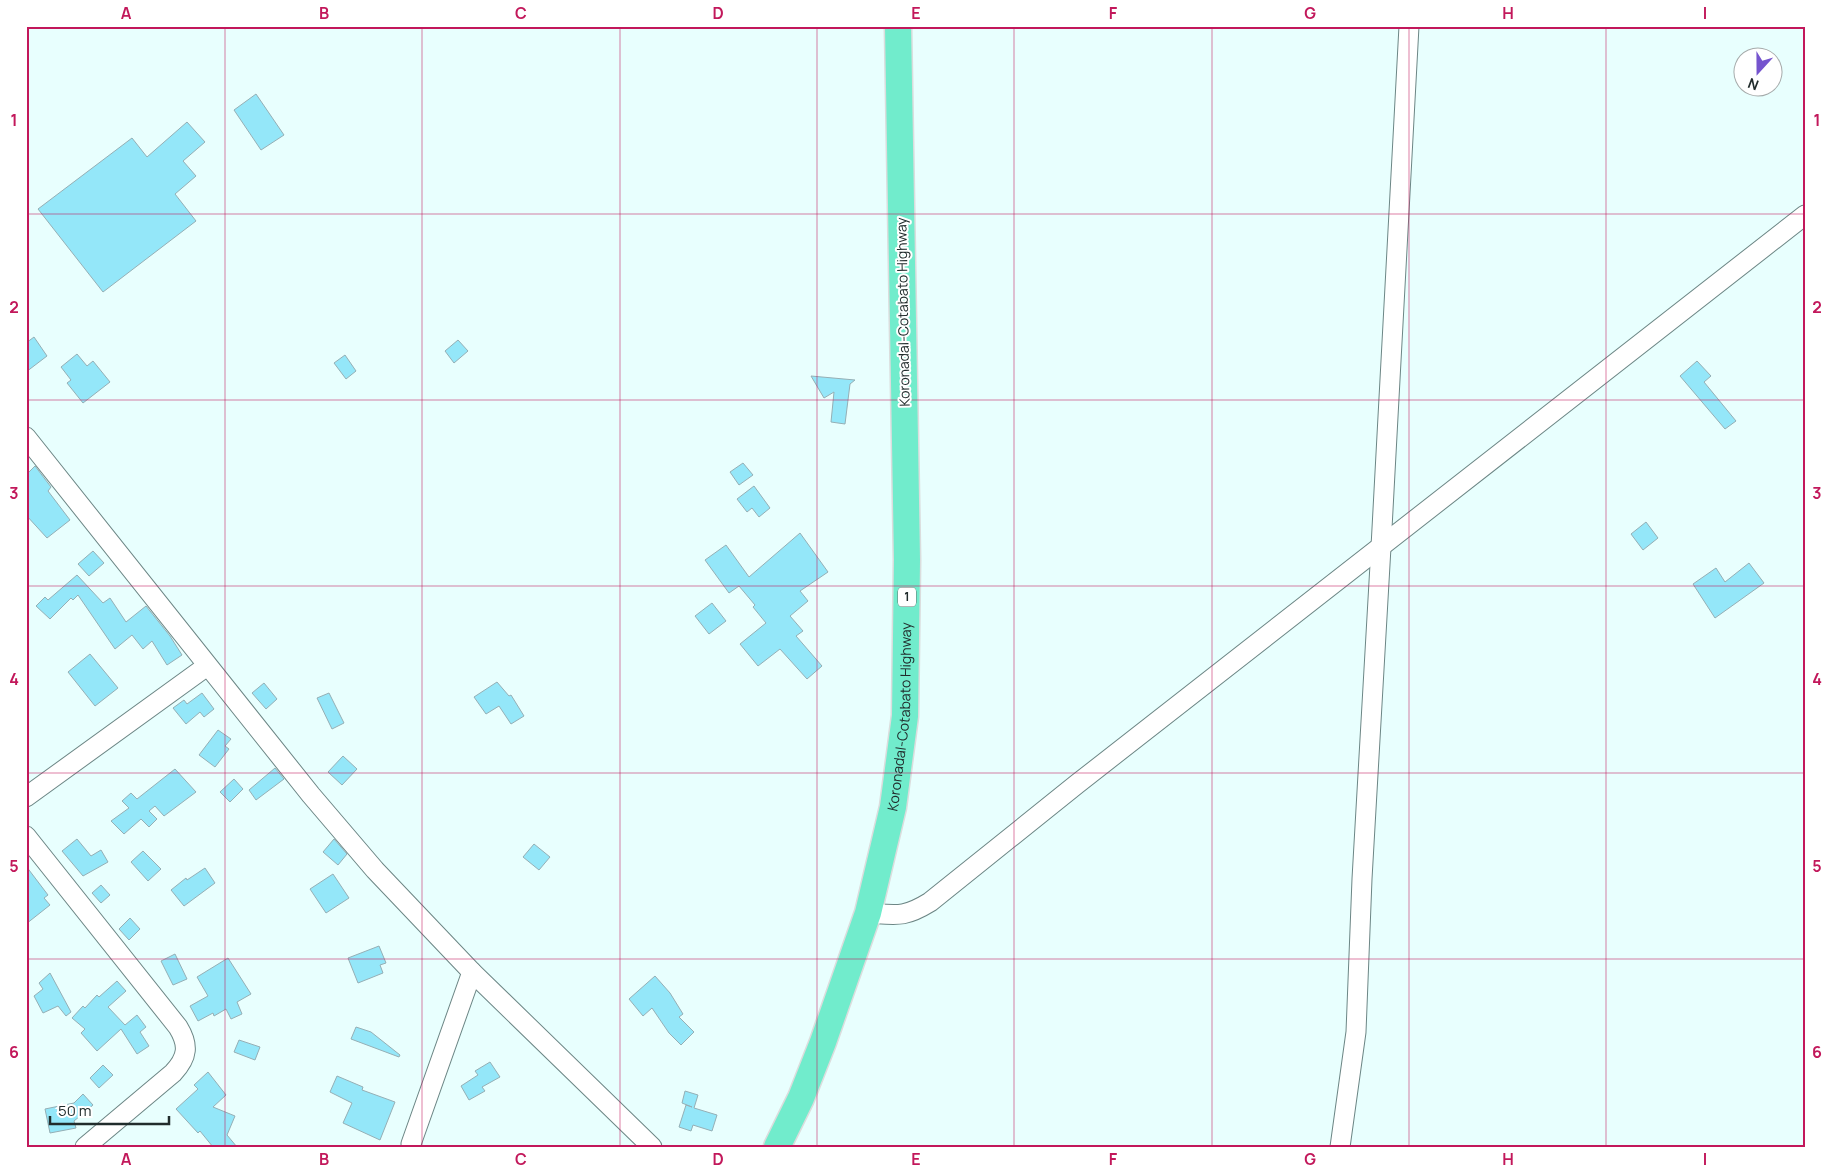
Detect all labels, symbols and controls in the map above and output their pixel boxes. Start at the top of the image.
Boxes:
text: A [121,2,132,24]
text: B [319,2,329,24]
text: C [515,2,527,24]
text: D [712,2,724,24]
text: E [911,2,921,24]
text: F [1109,2,1118,24]
text: G [1304,2,1316,24]
text: H [1502,2,1514,24]
text: I [1703,2,1707,24]
north arrow [1734,48,1784,98]
text: N [1745,74,1761,95]
text: 1 [10,109,18,131]
text: 1 [1813,109,1821,131]
street label: Koronadal-Cotabato Highway [891,217,914,407]
text: 2 [9,296,19,318]
text: 2 [1812,296,1822,318]
text: 3 [9,482,19,504]
text: 3 [1812,482,1822,504]
road number: 1 [898,588,916,606]
street label: Koronadal-Cotabato Highway [882,622,915,813]
text: 4 [9,668,19,690]
text: 4 [1812,668,1822,690]
text: 5 [9,855,19,877]
text: 5 [1812,855,1822,877]
text: 6 [9,1041,19,1063]
text: 6 [1812,1041,1822,1063]
scale bar [50,1093,169,1125]
text: 50 m [58,1100,92,1121]
text: A [121,1148,132,1170]
text: B [319,1148,329,1170]
text: C [515,1148,527,1170]
text: D [712,1148,724,1170]
text: E [911,1148,921,1170]
text: F [1109,1148,1118,1170]
text: G [1304,1148,1316,1170]
text: H [1502,1148,1514,1170]
text: I [1703,1148,1707,1170]

